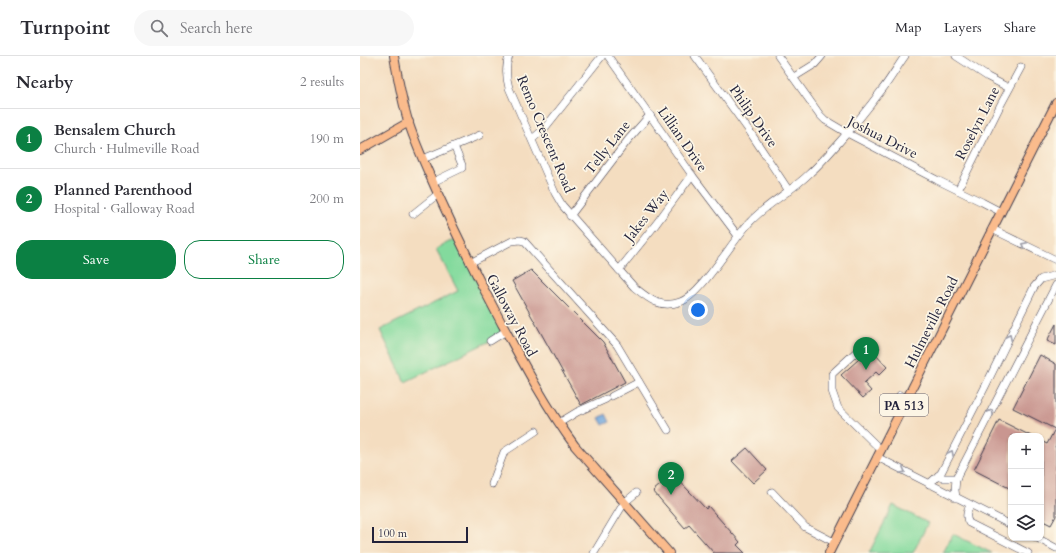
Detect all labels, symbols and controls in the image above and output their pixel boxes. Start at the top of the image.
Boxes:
search box [134,10,414,46]
text: Turnpoint [20,15,110,41]
icon: search [148,17,170,39]
text: Search here [180,18,253,38]
text: Map [895,18,922,37]
text: Layers [944,18,982,37]
text: Share [1004,18,1036,37]
text: Nearby [16,71,73,94]
text: 2 results [300,73,344,91]
street label: Remo Crescent Road [512,73,579,196]
street label: Philip Drive [725,81,782,151]
street label: Roselyn Lane [951,83,1004,163]
street label: Lillian Drive [653,103,712,175]
street label: Joshua Drive [843,111,921,163]
street label: Telly Lane [580,116,635,178]
text: Bensalem Church [54,120,176,140]
text: 1 [26,130,32,148]
text: 190 m [310,130,344,148]
text: Church · Hulmeville Road [54,140,199,158]
text: Planned Parenthood [54,180,192,200]
street label: Jakes Way [619,185,673,247]
text: 2 [26,190,32,208]
text: 200 m [310,190,344,208]
text: Hospital · Galloway Road [54,200,195,218]
button: Save [16,240,176,279]
button: Share [184,240,344,279]
one-way arrow [1021,242,1028,250]
street label: Galloway Road [482,271,542,360]
street label: Hulmeville Road [900,273,963,371]
your location [688,300,708,320]
one-way arrow [1005,334,1012,341]
pin: 1 [853,337,879,370]
road number: PA 513 [880,394,928,416]
one-way arrow [986,409,994,416]
map controls [1008,433,1044,541]
button: + [1008,433,1044,469]
one-way arrow [947,450,954,457]
pin: 2 [658,462,684,495]
one-way arrow [899,466,906,474]
button: − [1008,469,1044,505]
button: layers [1008,505,1044,541]
scale bar [372,525,468,544]
text: 100 m [378,526,407,541]

